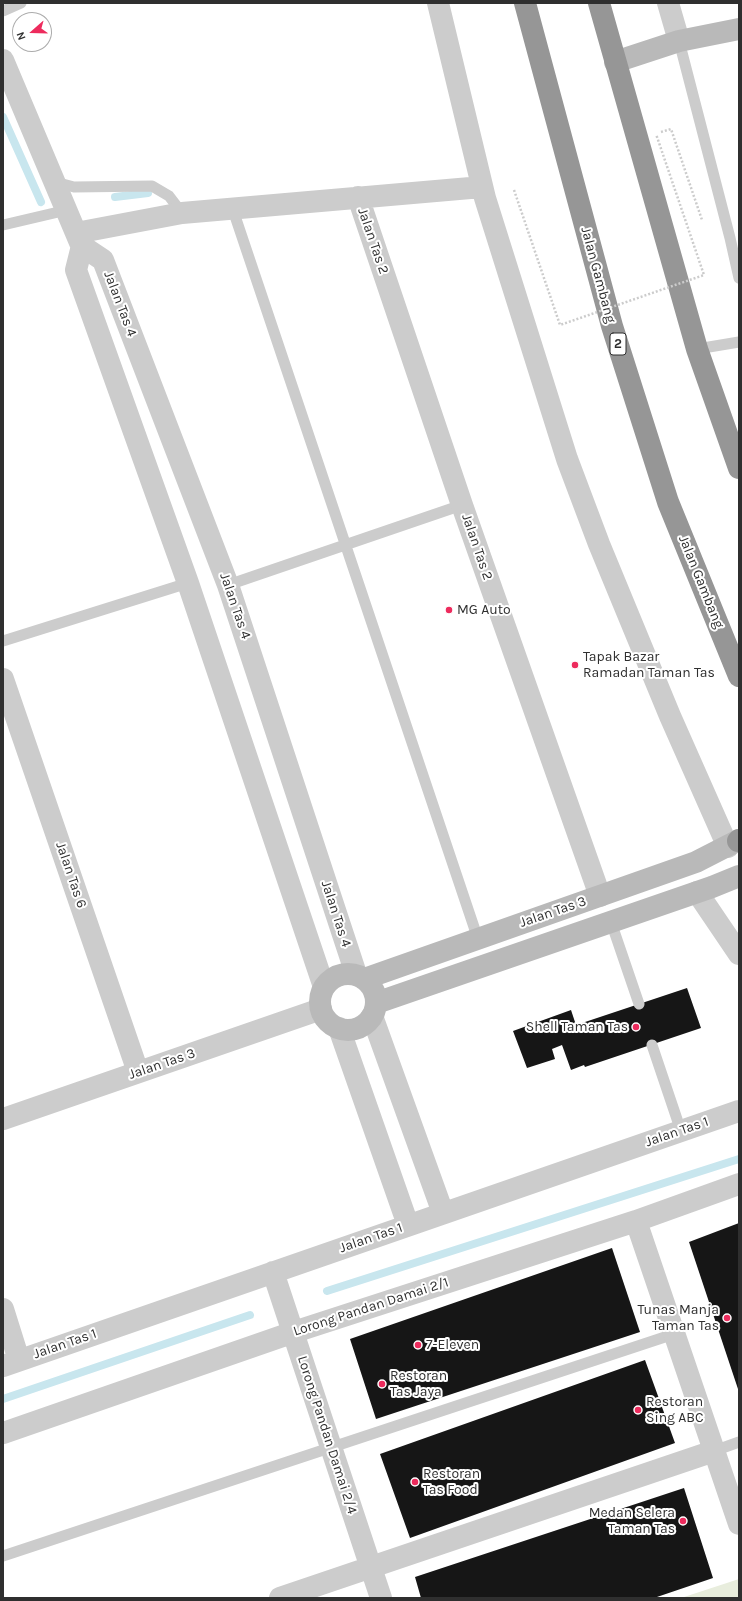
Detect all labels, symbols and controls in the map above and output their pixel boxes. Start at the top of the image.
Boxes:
north arrow [12,12,52,52]
text: N [14,30,29,42]
street label: Jalan Tas 2 [354,206,392,276]
street label: Jalan Gambang [577,225,619,325]
street label: Jalan Tas 4 [100,269,140,339]
road number: 2 [610,333,626,355]
street label: Jalan Tas 2 [458,512,496,582]
street label: Jalan Gambang [675,533,727,631]
street label: Jalan Tas 4 [216,571,254,641]
place label: MG Auto [457,602,511,618]
marker: MG Auto [444,605,454,615]
place label: Tapak Bazar Ramadan Taman Tas [583,649,715,682]
marker: Tapak Bazar Ramadan Taman Tas [570,660,580,670]
street label: Jalan Tas 6 [52,840,90,910]
street label: Jalan Tas 4 [317,879,355,949]
street label: Jalan Tas 3 [518,893,588,931]
place label: Shell Taman Tas [526,1019,628,1035]
marker: Shell Taman Tas [631,1022,641,1032]
street label: Jalan Tas 3 [127,1045,197,1083]
street label: Jalan Tas 1 [643,1113,711,1151]
street label: Jalan Tas 1 [337,1219,405,1257]
street label: Lorong Pandan Damai 2/1 [291,1274,451,1340]
place label: Tunas Manja Taman Tas [638,1302,719,1334]
marker: Tunas Manja Taman Tas [722,1313,732,1323]
street label: Jalan Tas 1 [31,1325,99,1363]
place label: 7-Eleven [426,1337,479,1353]
marker: 7-Eleven [413,1340,423,1350]
street label: Lorong Pandan Damai 2/4 [293,1354,361,1516]
place label: Restoran Tas Jaya [390,1368,447,1400]
marker: Restoran Tas Jaya [377,1379,387,1389]
place label: Restoran Sing ABC [646,1394,704,1426]
marker: Restoran Sing ABC [633,1405,643,1415]
place label: Restoran Tas Food [423,1466,480,1498]
marker: Restoran Tas Food [410,1477,420,1487]
place label: Medan Selera Taman Tas [589,1505,675,1538]
marker: Medan Selera Taman Tas [678,1516,688,1526]

